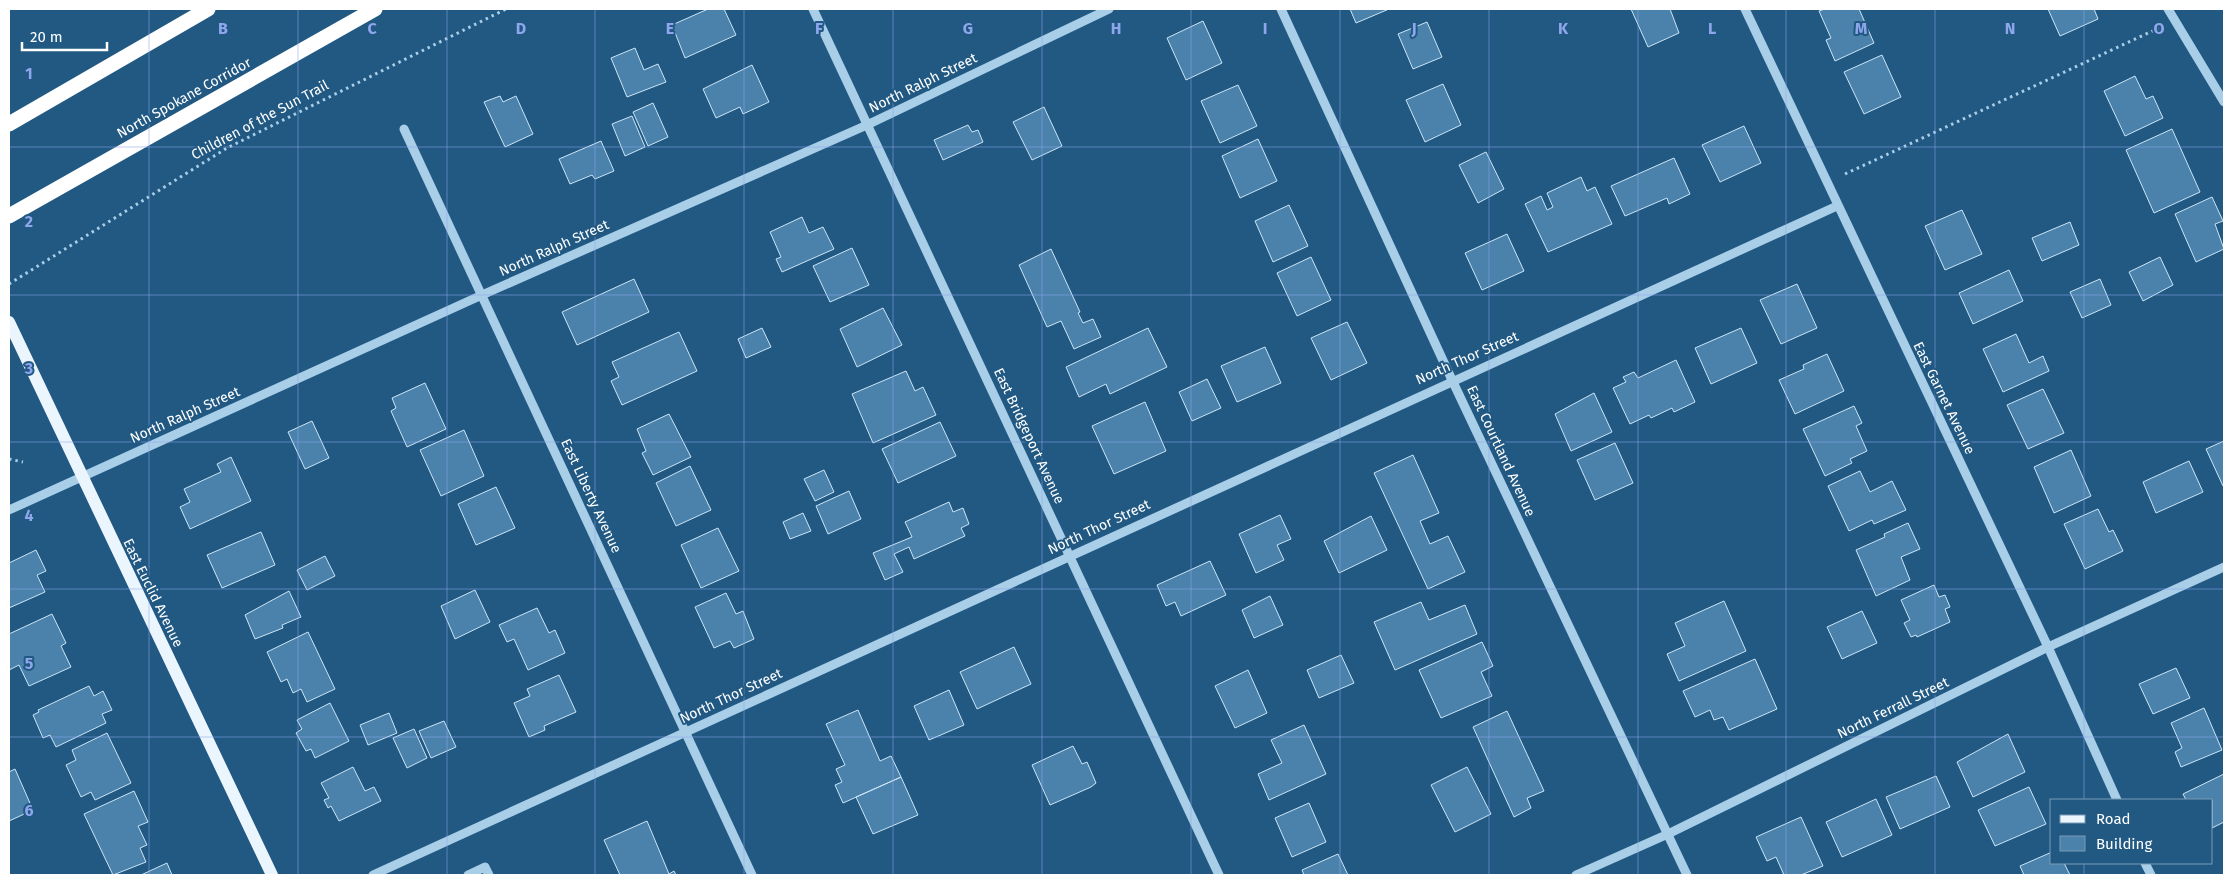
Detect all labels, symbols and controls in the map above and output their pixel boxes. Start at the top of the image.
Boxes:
text: B [218,19,228,38]
text: C [367,19,377,38]
text: D [516,19,526,38]
text: E [666,19,674,38]
text: F [815,19,823,38]
text: G [963,19,973,38]
text: H [1111,19,1121,38]
text: I [1263,19,1267,38]
text: J [1410,19,1417,38]
text: K [1558,19,1569,38]
text: L [1708,19,1716,38]
text: M [1855,19,1868,38]
text: N [2005,19,2015,38]
text: O [2153,19,2165,38]
scale bar [22,20,108,52]
text: 20 m [30,28,63,46]
street label: North Ralph Street [866,49,981,117]
street label: North Spokane Corridor [114,54,255,142]
text: 1 [25,64,33,83]
street label: Children of the Sun Trail [188,77,332,163]
text: 2 [25,212,33,231]
street label: North Ralph Street [497,216,612,280]
street label: North Thor Street [1413,327,1522,388]
street label: East Garnet Avenue [1909,339,1979,457]
text: 3 [24,359,33,378]
street label: East Bridgeport Avenue [990,365,1068,507]
street label: North Ralph Street [128,383,243,447]
street label: East Courtland Avenue [1463,383,1539,519]
street label: East Liberty Avenue [557,436,625,556]
street label: North Thor Street [1045,495,1154,558]
text: 4 [24,506,34,525]
street label: East Euclid Avenue [119,536,187,650]
text: 5 [25,654,34,673]
street label: North Thor Street [677,664,786,727]
street label: North Ferrall Street [1835,673,1952,742]
legend [2050,799,2213,864]
text: 6 [24,801,34,820]
text: Road [2096,810,2131,828]
text: Building [2096,835,2152,853]

